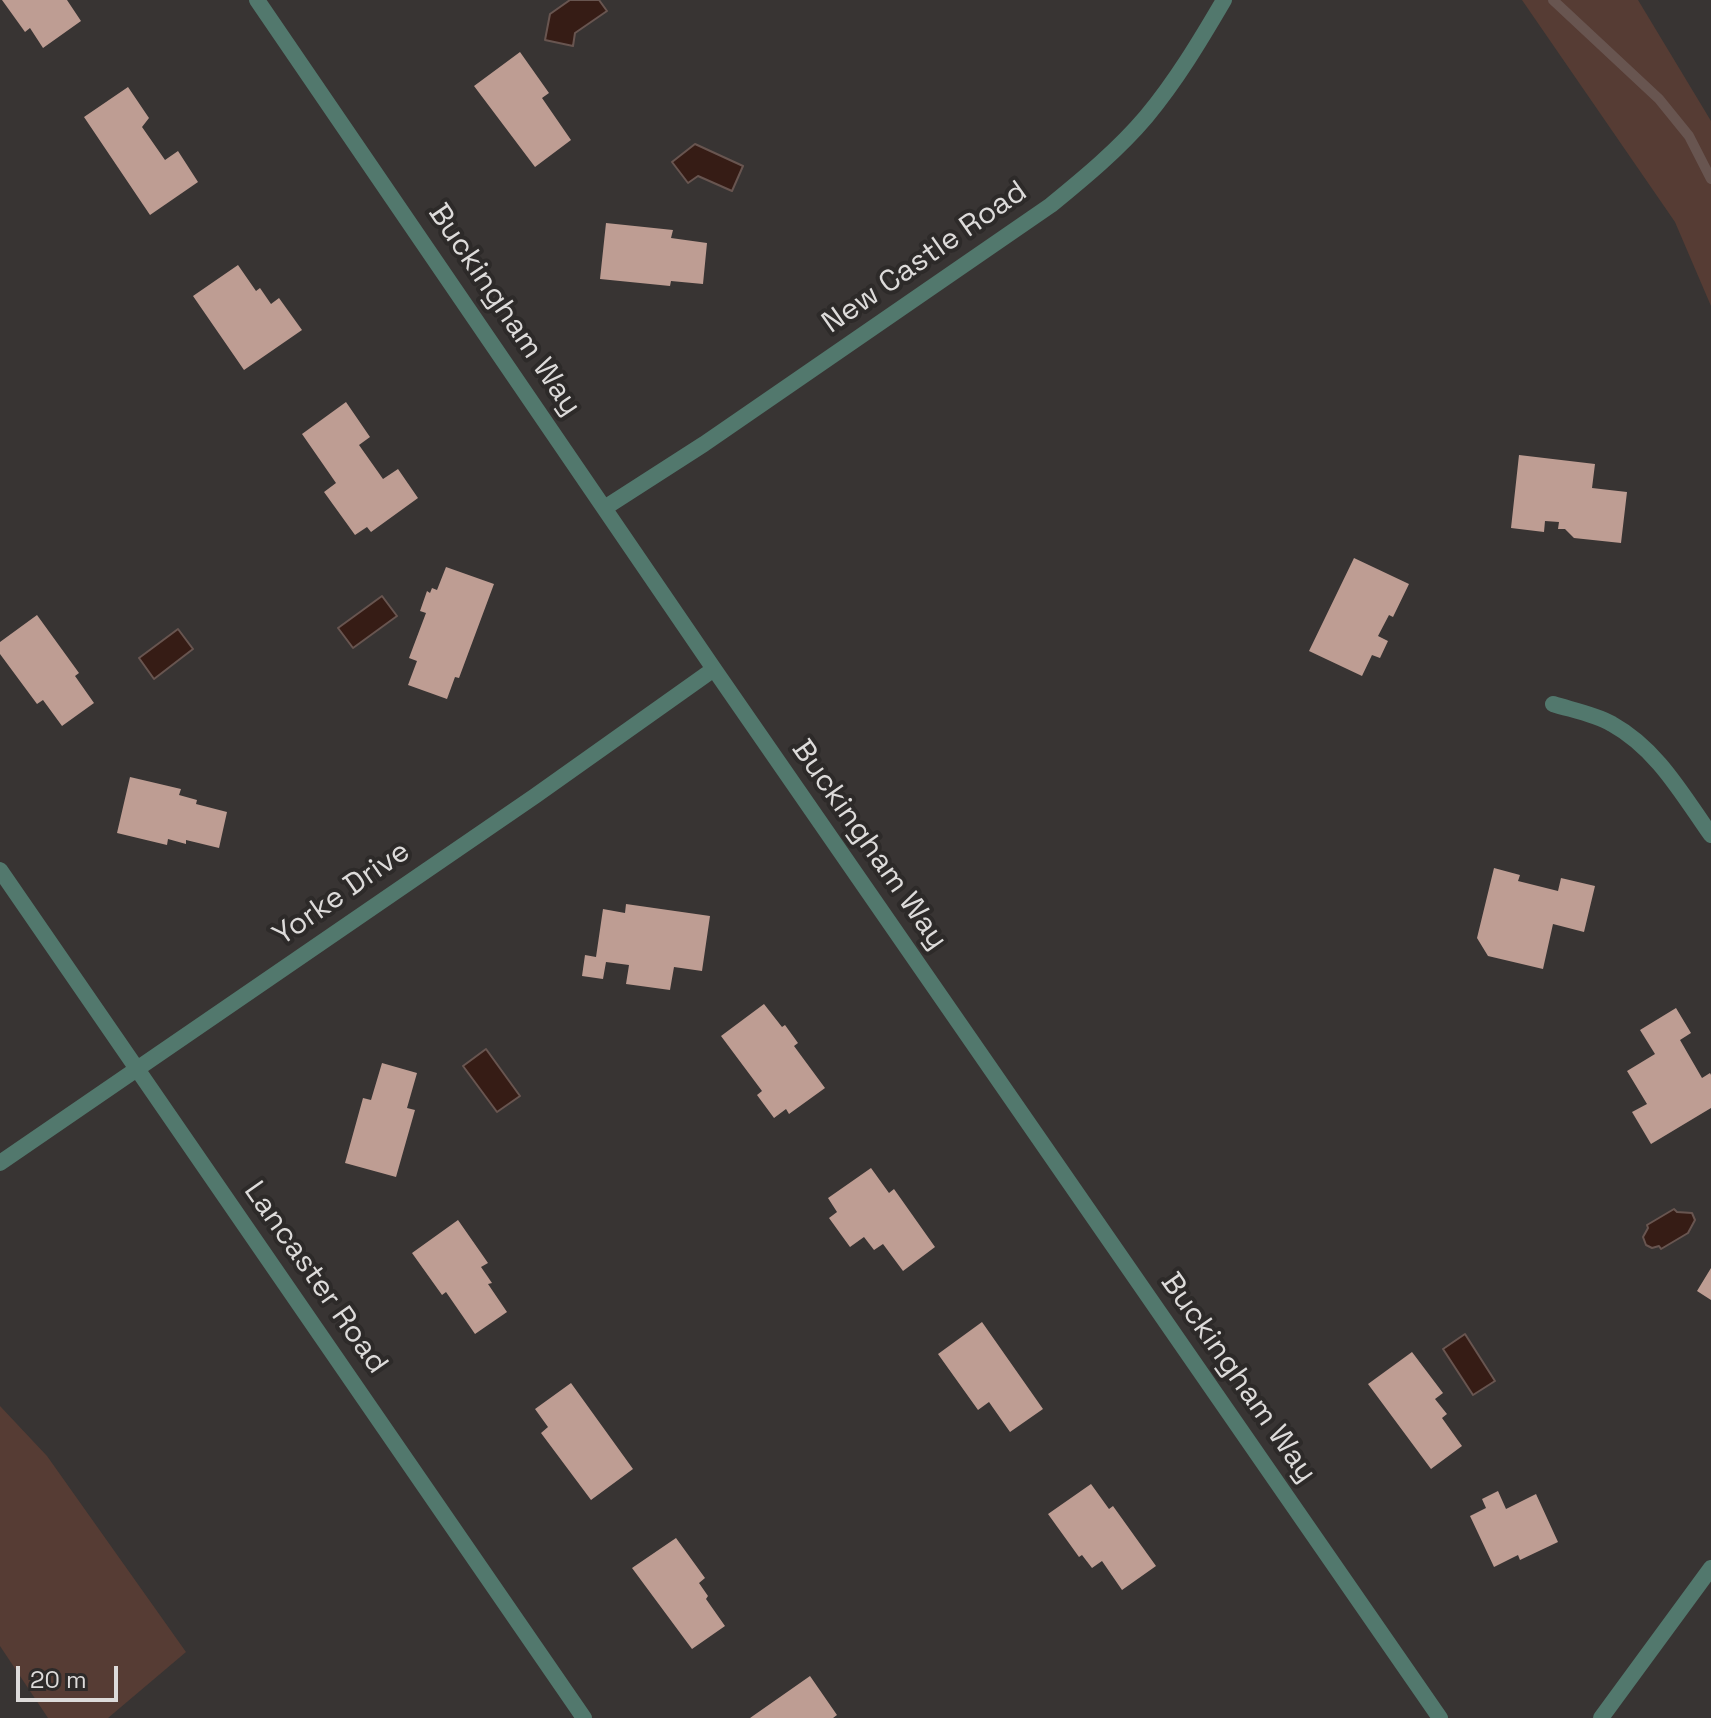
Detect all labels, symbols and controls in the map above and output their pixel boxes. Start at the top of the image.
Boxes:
street label: New Castle Road [816,174,1034,342]
street label: Buckingham Way [420,197,588,423]
street label: Buckingham Way [783,733,955,957]
street label: Yorke Drive [267,834,417,954]
street label: Lancaster Road [235,1175,395,1381]
street label: Buckingham Way [1152,1266,1324,1490]
scale bar [20,1650,122,1700]
text: 20 m [30,1664,87,1695]

